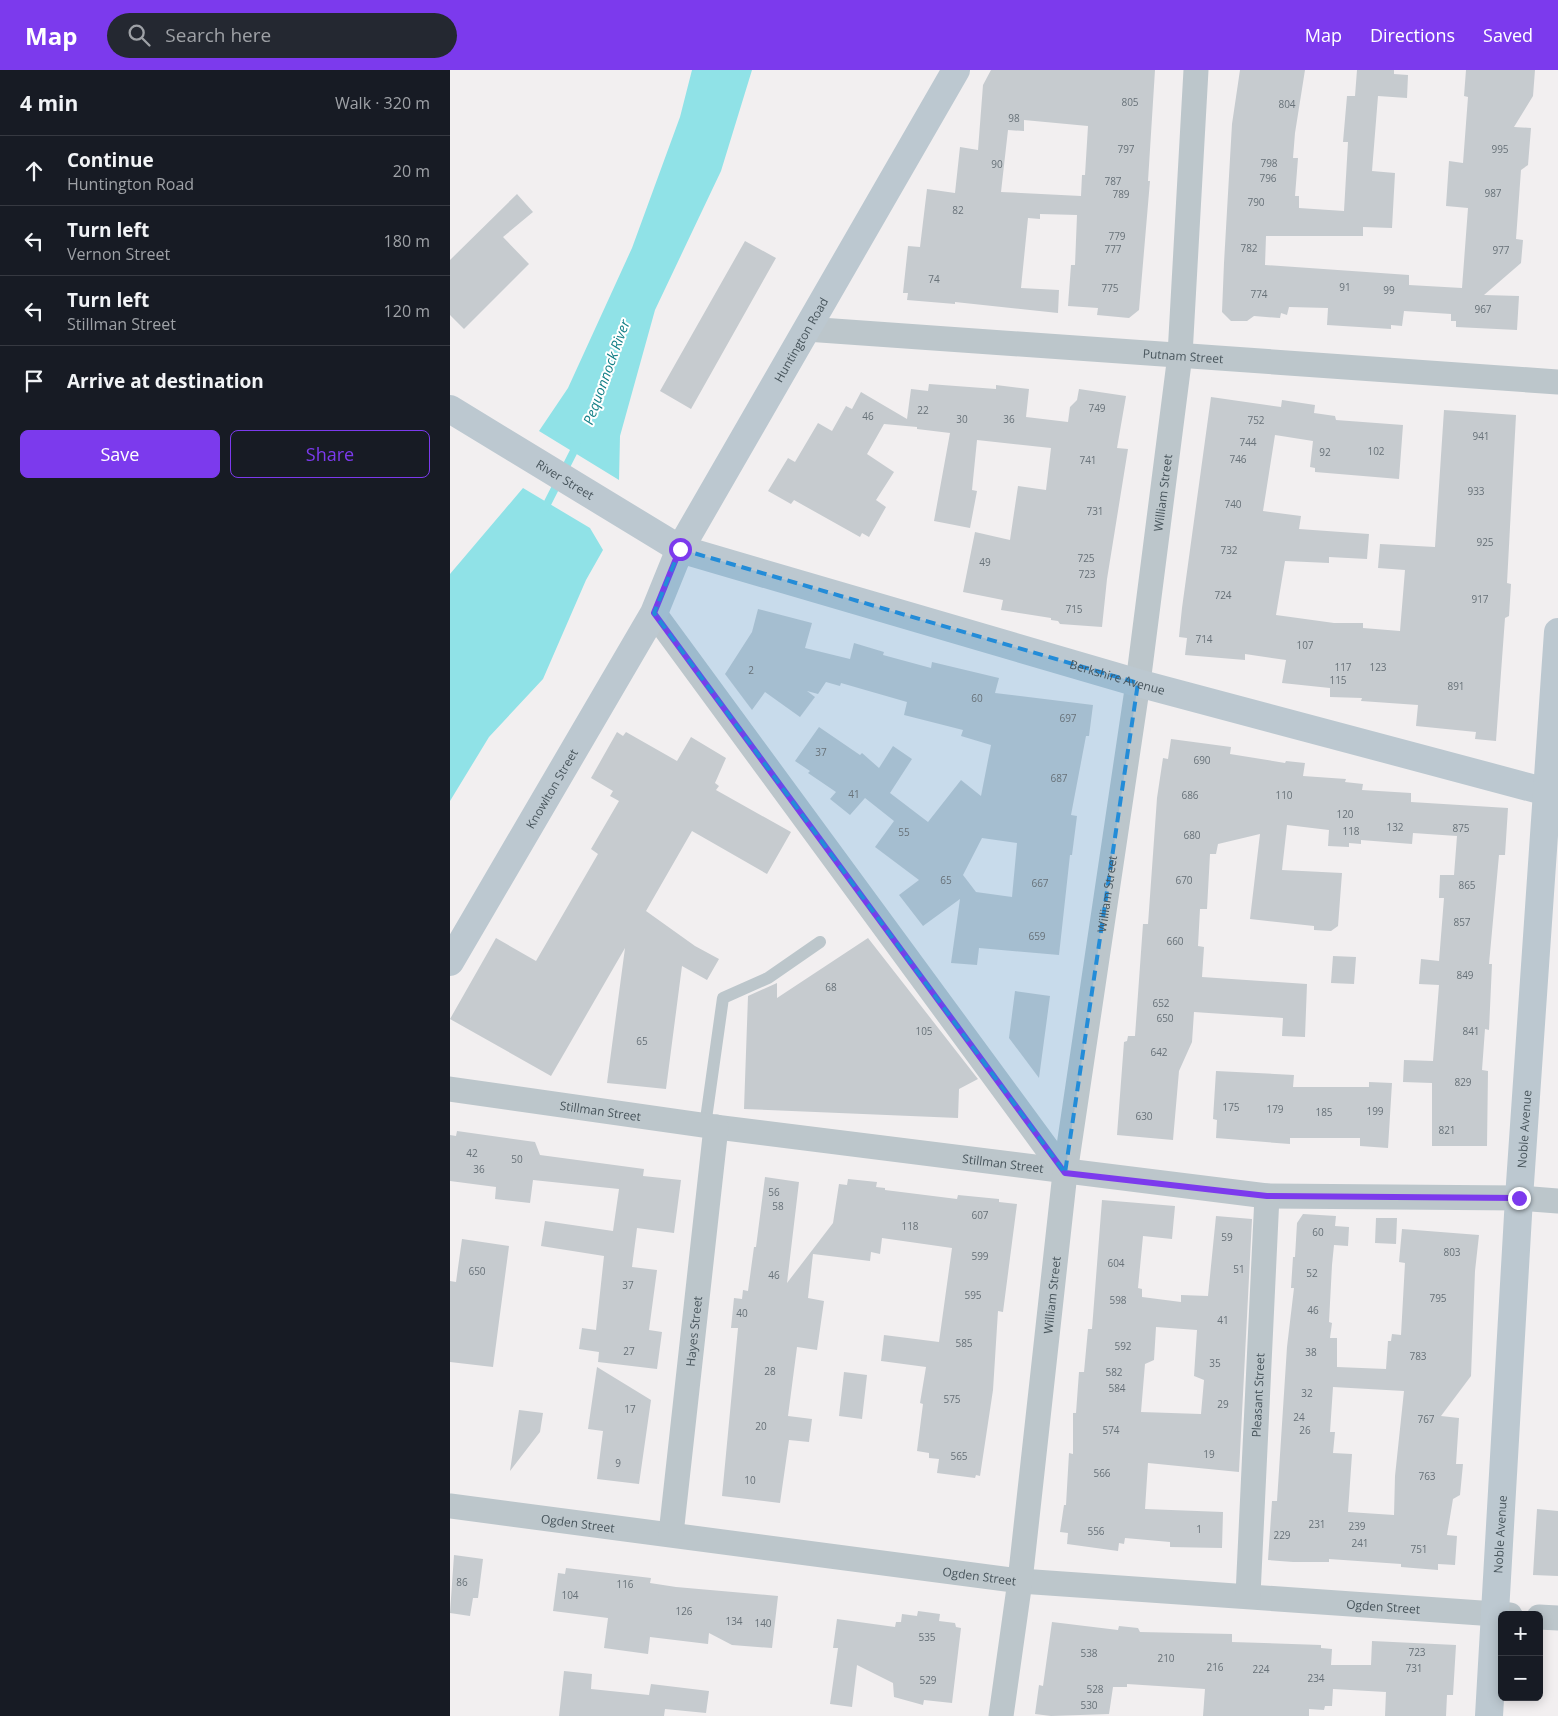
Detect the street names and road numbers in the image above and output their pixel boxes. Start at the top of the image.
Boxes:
street label: Huntington Road [769,294,832,385]
street label: Putnam Street [1142,344,1224,367]
street label: William Street [1149,453,1176,532]
street label: River Street [533,455,597,503]
street label: Berkshire Avenue [1068,655,1167,698]
street label: Knowlton Street [521,745,581,832]
street label: William Street [1092,854,1121,934]
street label: Noble Avenue [1513,1089,1535,1169]
street label: Stillman Street [559,1096,642,1125]
street label: Stillman Street [961,1149,1045,1176]
street label: William Street [1039,1256,1064,1335]
street label: Hayes Street [681,1295,706,1367]
street label: Pleasant Street [1247,1353,1268,1438]
street label: Noble Avenue [1489,1494,1510,1574]
street label: Ogden Street [540,1510,616,1536]
street label: Ogden Street [942,1562,1017,1589]
street label: Ogden Street [1346,1595,1421,1617]

